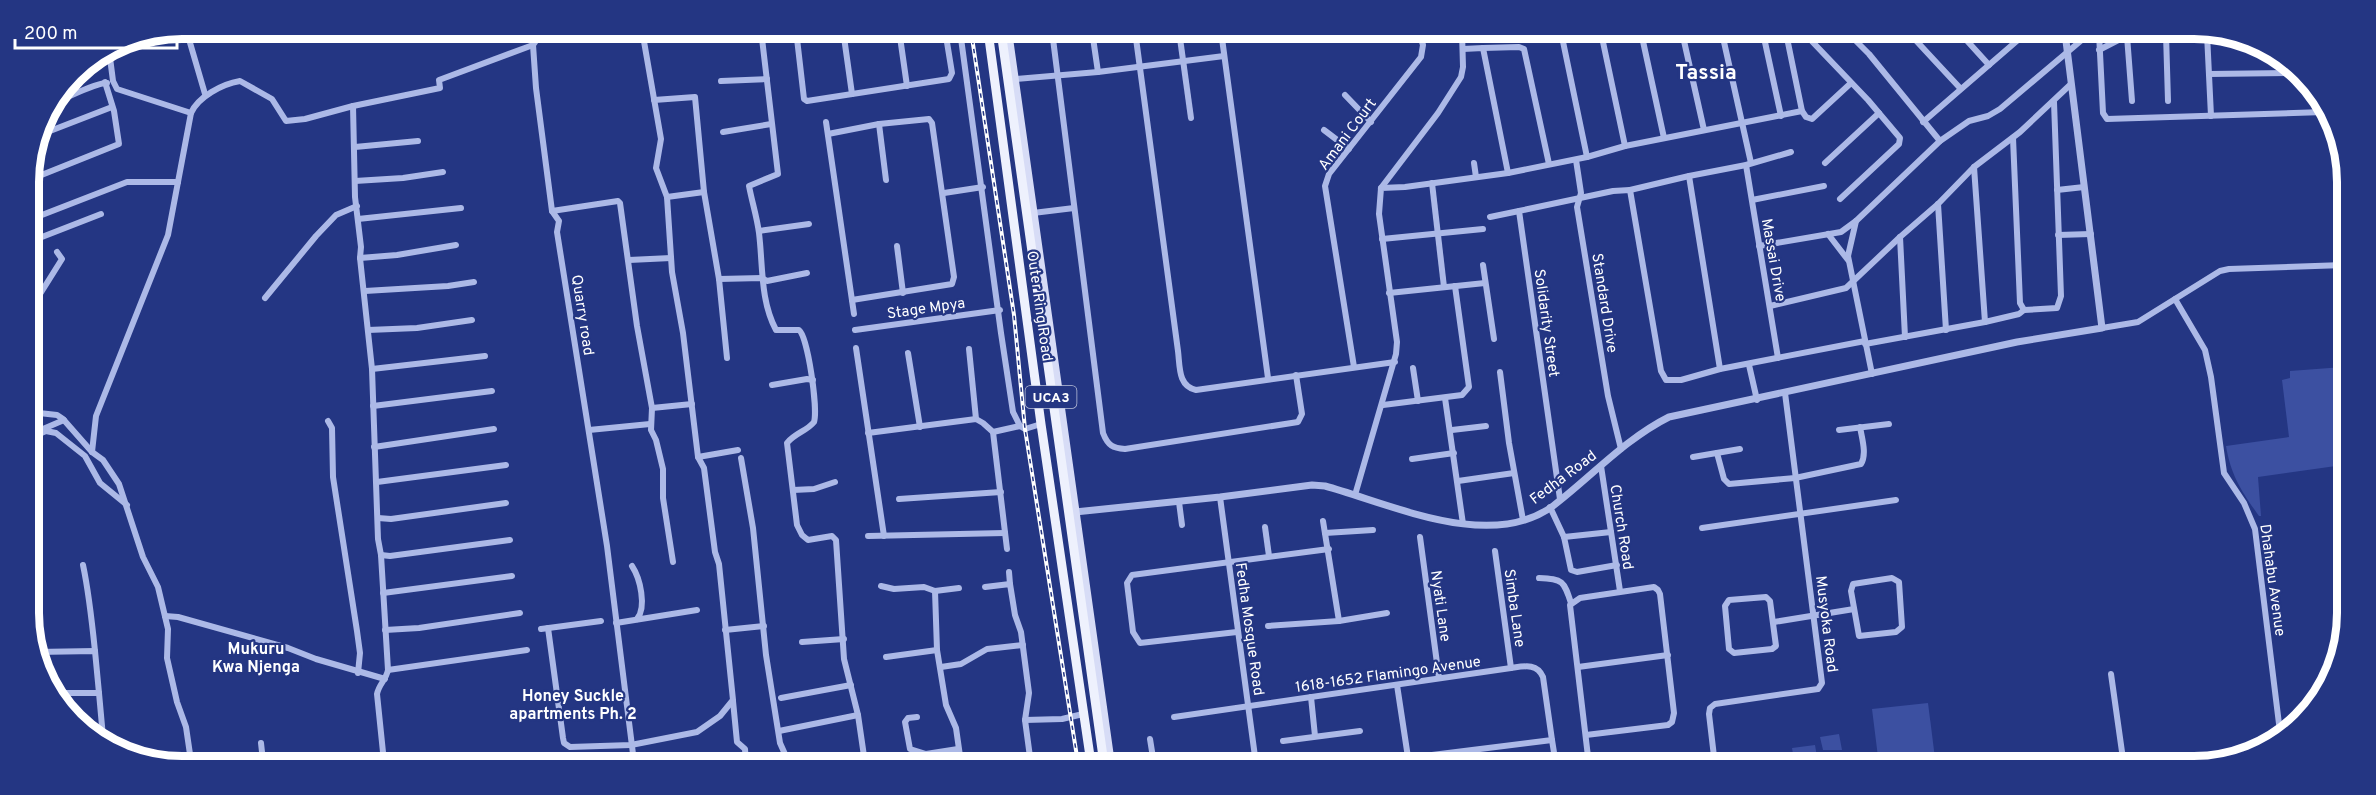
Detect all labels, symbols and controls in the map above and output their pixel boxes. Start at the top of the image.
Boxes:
scale bar [15,12,177,50]
text: 200 m [24,23,77,46]
district label: Tassia [1675,60,1737,87]
street label: Amani Court [1315,95,1381,175]
street label: Massai Drive [1756,217,1789,303]
street label: Outer Ring Road [1021,250,1056,363]
street label: Standard Drive [1586,252,1621,354]
street label: Solidarity Street [1529,268,1563,379]
street label: Quarry road [566,274,597,357]
street label: Stage Mpya [886,295,966,324]
road number: UCA3 [1026,386,1076,408]
street label: Fedha Road [1527,447,1601,509]
street label: Church Road [1604,483,1637,571]
street label: Dhahabu Avenue [2254,523,2289,637]
street label: Fedha Mosque Road [1230,561,1267,697]
street label: Simba Lane [1499,568,1528,649]
street label: Nyati Lane [1425,569,1454,643]
street label: Musyoka Road [1810,575,1841,674]
district label: Mukuru Kwa Njenga [212,640,300,678]
street label: 1618-1652 Flamingo Avenue [1294,653,1482,698]
district label: Honey Suckle apartments Ph. 2 [509,687,637,725]

